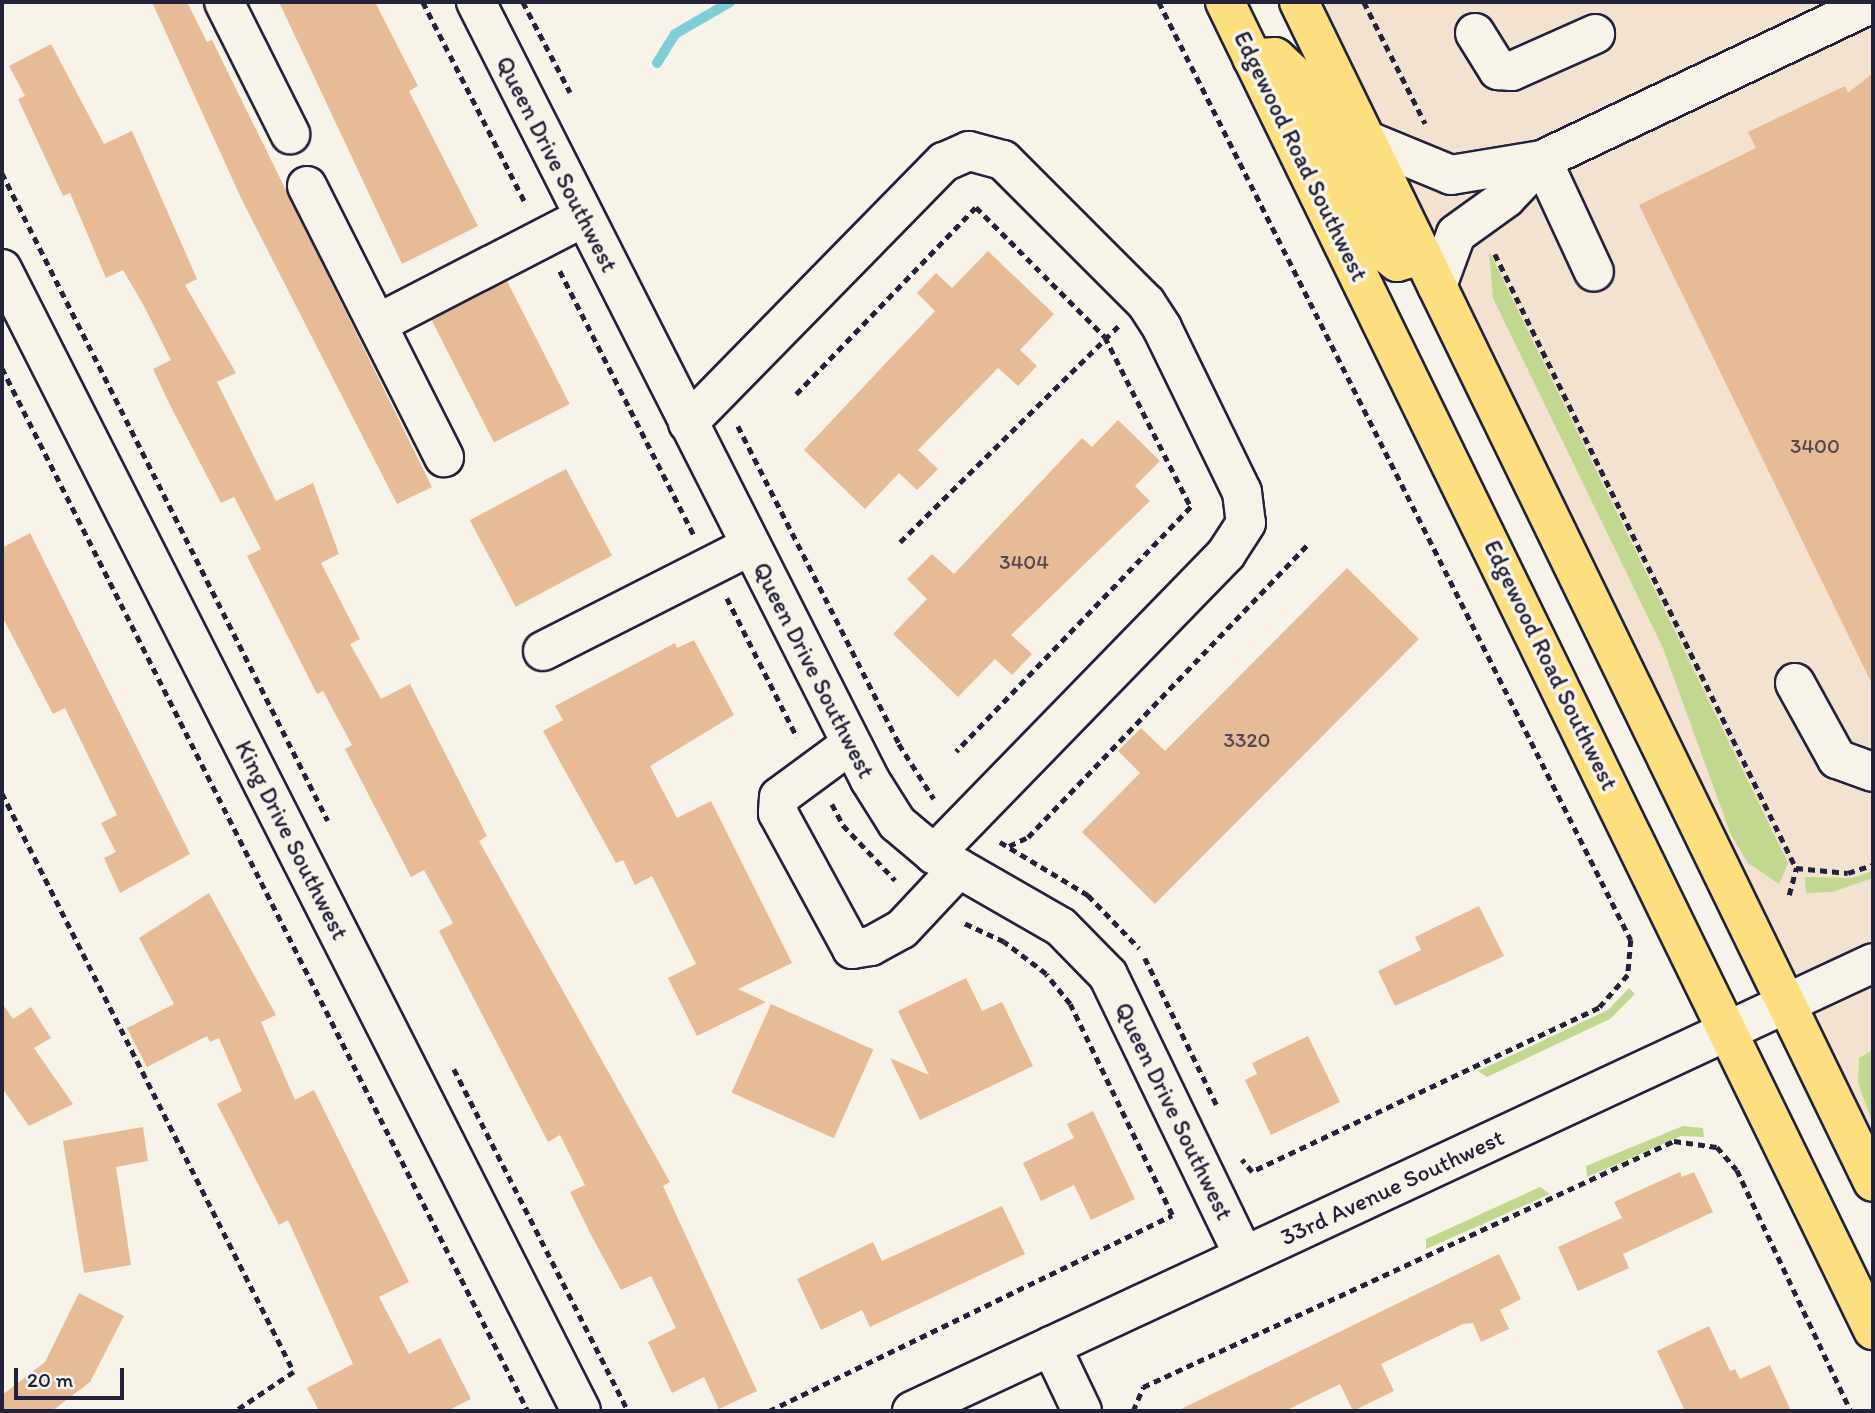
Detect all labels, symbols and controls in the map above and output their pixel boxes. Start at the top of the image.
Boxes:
street label: Edgewood Road Southwest [1228,26,1374,286]
street label: Queen Drive Southwest [490,51,624,277]
house number: 3400 [1790,433,1840,459]
street label: Edgewood Road Southwest [1478,535,1624,795]
house number: 3404 [999,549,1049,575]
street label: Queen Drive Southwest [747,557,881,783]
house number: 3320 [1224,727,1270,753]
street label: King Drive Southwest [229,736,355,944]
street label: Queen Drive Southwest [1108,997,1240,1225]
street label: 33rd Avenue Southwest [1276,1123,1508,1251]
scale bar [18,1354,128,1398]
text: 20 m [27,1367,73,1392]

